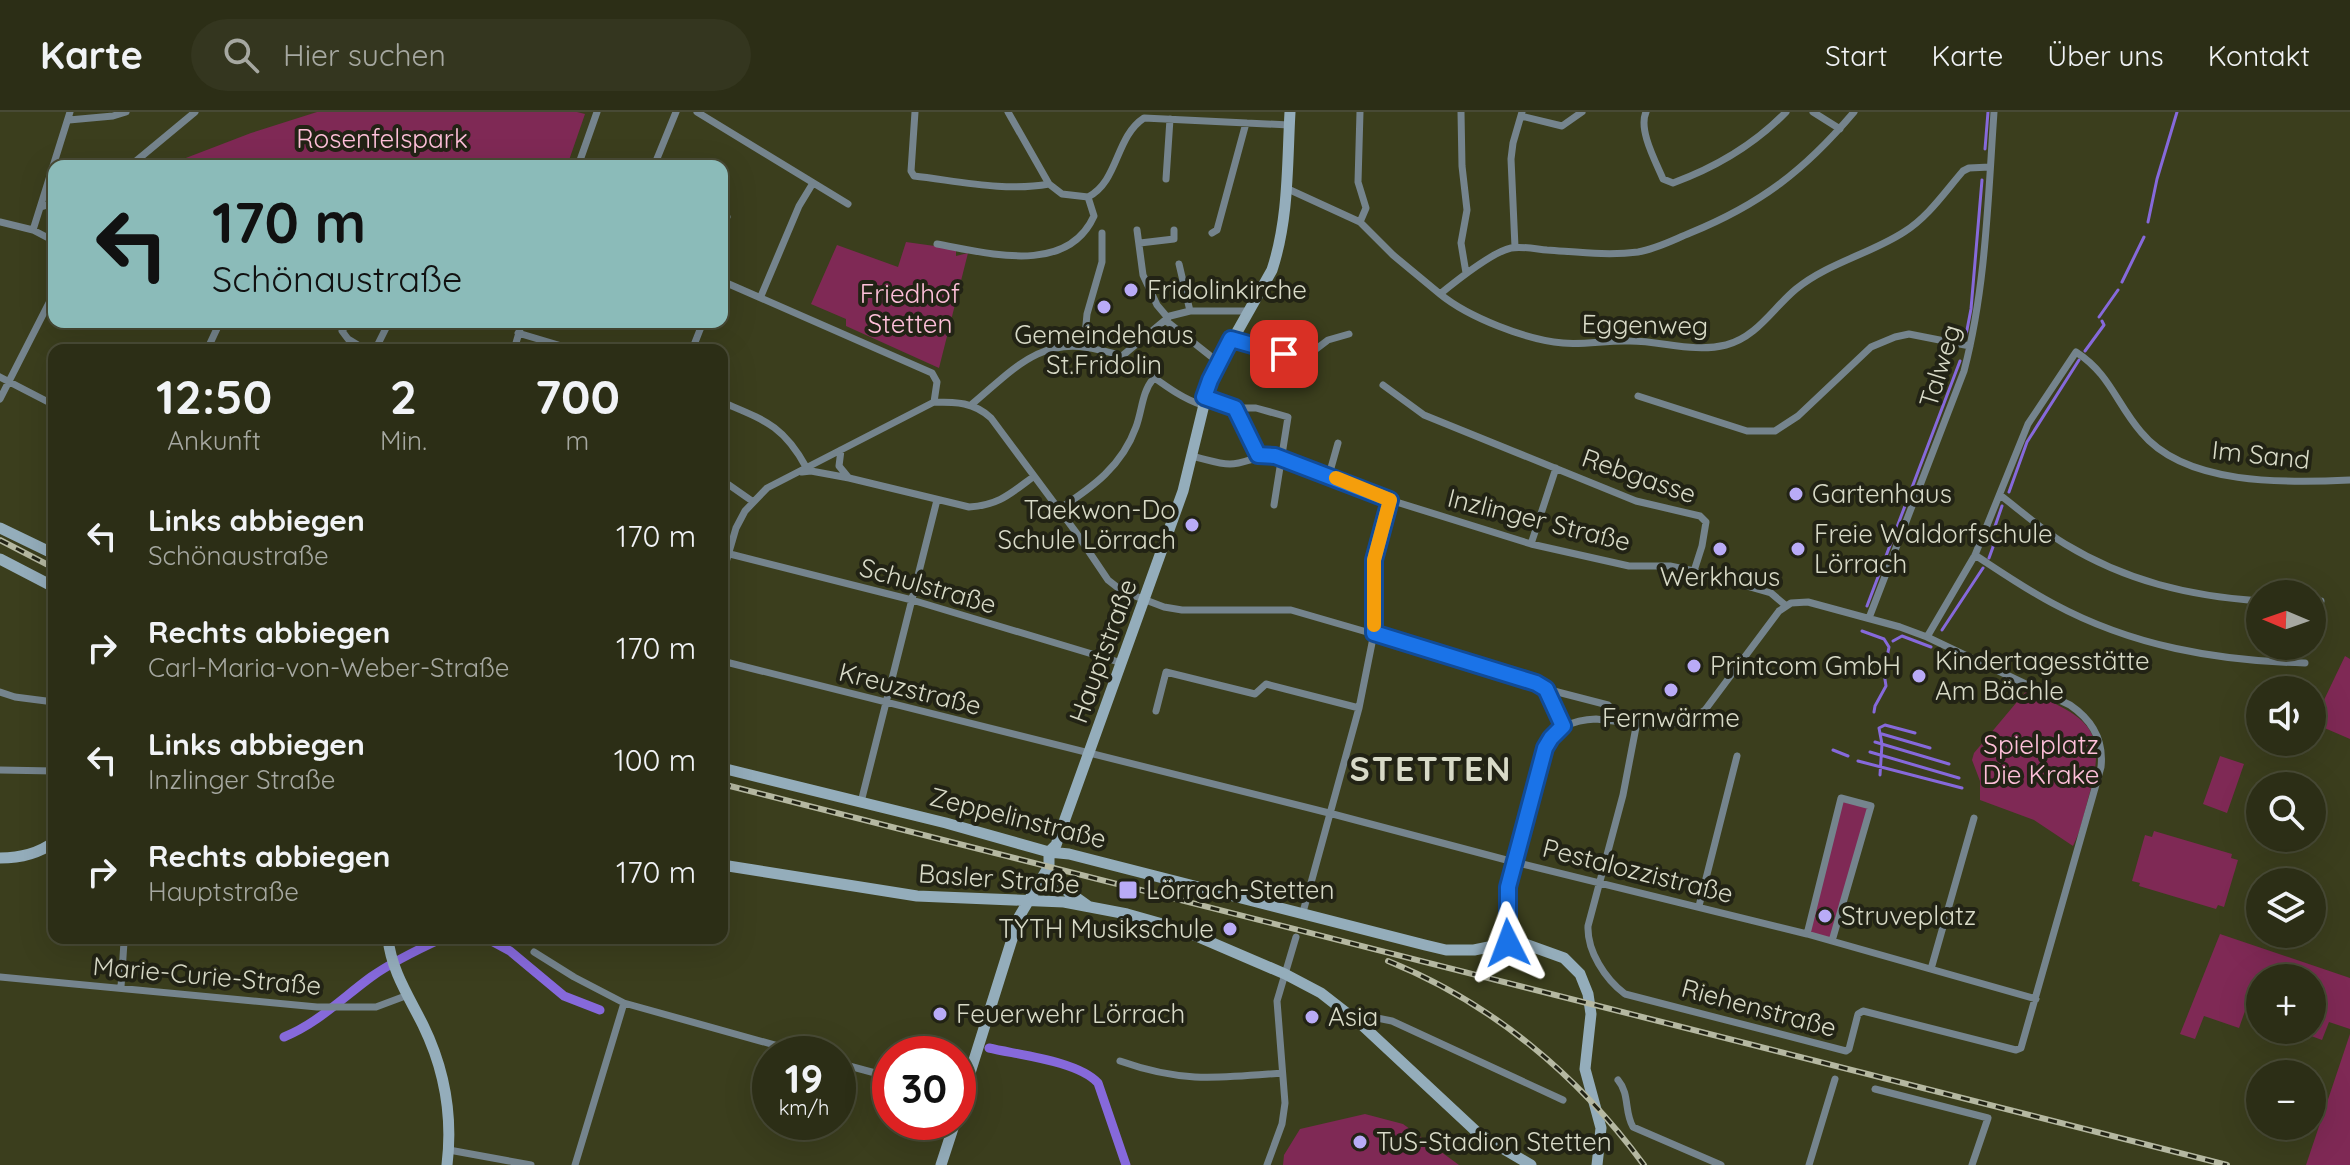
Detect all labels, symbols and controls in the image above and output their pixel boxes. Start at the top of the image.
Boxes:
search box [191,19,751,91]
text: Karte [40,31,143,79]
icon: search [219,33,263,77]
text: Hier suchen [283,36,446,74]
text: Start [1825,38,1887,73]
text: Karte [1931,38,2003,73]
text: Über uns [2047,38,2164,73]
text: Kontakt [2208,38,2310,73]
park label: Rosenfelspark [296,122,468,155]
text: 170 m [212,187,366,257]
icon: left [80,192,184,296]
text: Schönaustraße [212,256,462,301]
place label: Fridolinkirche [1147,273,1307,306]
park label: Friedhof Stetten [860,277,960,340]
marker: Fridolinkirche [1122,281,1140,299]
marker: Gemeindehaus St.Fridolin [1095,298,1113,316]
street label: Eggenweg [1581,307,1709,342]
place label: Gemeindehaus St.Fridolin [1014,318,1194,381]
pin [1250,320,1318,388]
street label: Talweg [1911,320,1968,411]
icon: arrive [1262,332,1306,376]
text: 12:50 [156,366,272,426]
text: 2 [390,366,417,426]
text: 700 [535,366,620,426]
text: Ankunft [167,424,261,457]
text: Min. [380,424,427,457]
text: m [566,424,589,457]
street label: Im Sand [2210,433,2312,476]
street label: Rebgasse [1578,441,1701,510]
place label: Gartenhaus [1812,477,1952,510]
street label: Inzlinger Straße [1444,481,1634,558]
marker: Gartenhaus [1787,485,1805,503]
place label: Taekwon-Do Schule Lörrach [998,493,1176,556]
text: Links abbiegen [148,501,365,539]
icon: left [80,514,124,558]
marker: Taekwon-Do Schule Lörrach [1183,516,1201,534]
text: 170 m [616,517,696,555]
place label: Freie Waldorfschule Lörrach [1814,517,2053,580]
text: Schönaustraße [148,539,329,572]
marker: Werkhaus [1711,540,1729,558]
marker: Freie Waldorfschule Lörrach [1789,540,1807,558]
street label: Schulstraße [856,550,1000,621]
place label: Werkhaus [1660,560,1780,593]
street label: Hauptstraße [1061,574,1144,727]
north arrow [2246,580,2326,660]
map controls [2246,580,2326,1140]
text: Rechts abbiegen [148,613,390,651]
icon: right [80,626,124,670]
text: 170 m [616,629,696,667]
place label: Kindertagesstätte Am Bächle [1935,644,2150,707]
place label: Printcom GmbH [1710,649,1901,682]
text: Carl-Maria-von-Weber-Straße [148,651,509,684]
street label: Kreuzstraße [835,655,985,722]
marker: Printcom GmbH [1685,657,1703,675]
marker: Kindertagesstätte Am Bächle [1910,667,1928,685]
button: sound [2246,676,2326,756]
marker: Fernwärme [1662,681,1680,699]
place label: Fernwärme [1602,701,1740,734]
text: Links abbiegen [148,725,365,763]
park label: Spielplatz Die Krake [1983,728,2099,791]
icon: left [80,738,124,782]
text: 100 m [614,741,696,779]
district label: STETTEN [1349,747,1513,790]
text: Inzlinger Straße [148,763,335,796]
button: search [2246,772,2326,852]
street label: Zeppelinstraße [926,780,1110,855]
street label: Pestalozzistraße [1539,831,1737,910]
text: Rechts abbiegen [148,837,390,875]
icon: right [80,850,124,894]
text: 170 m [616,853,696,891]
street label: Basler Straße [917,856,1081,901]
button: layers [2246,868,2326,948]
place label: Lörrach-Stetten [1146,873,1335,906]
text: Hauptstraße [148,875,299,908]
marker: Lörrach-Stetten [1117,879,1139,901]
place label: Struveplatz [1841,899,1976,932]
position arrow [1466,901,1550,985]
marker: Struveplatz [1816,907,1834,925]
place label: TYTH Musikschule [998,912,1214,945]
marker: TYTH Musikschule [1221,920,1239,938]
street label: Marie-Curie-Straße [91,949,323,1002]
button: + [2246,964,2326,1044]
street label: Riehenstraße [1678,971,1840,1044]
place label: Feuerwehr Lörrach [956,997,1185,1030]
place label: Asia [1328,1000,1378,1033]
marker: Feuerwehr Lörrach [931,1005,949,1023]
marker: Asia [1303,1008,1321,1026]
speed limit sign: 30 [872,1036,976,1140]
text: 19 [785,1053,823,1103]
button: − [2246,1060,2326,1140]
text: km/h [779,1095,829,1120]
place label: TuS-Stadion Stetten [1376,1125,1612,1158]
marker: TuS-Stadion Stetten [1351,1133,1369,1151]

